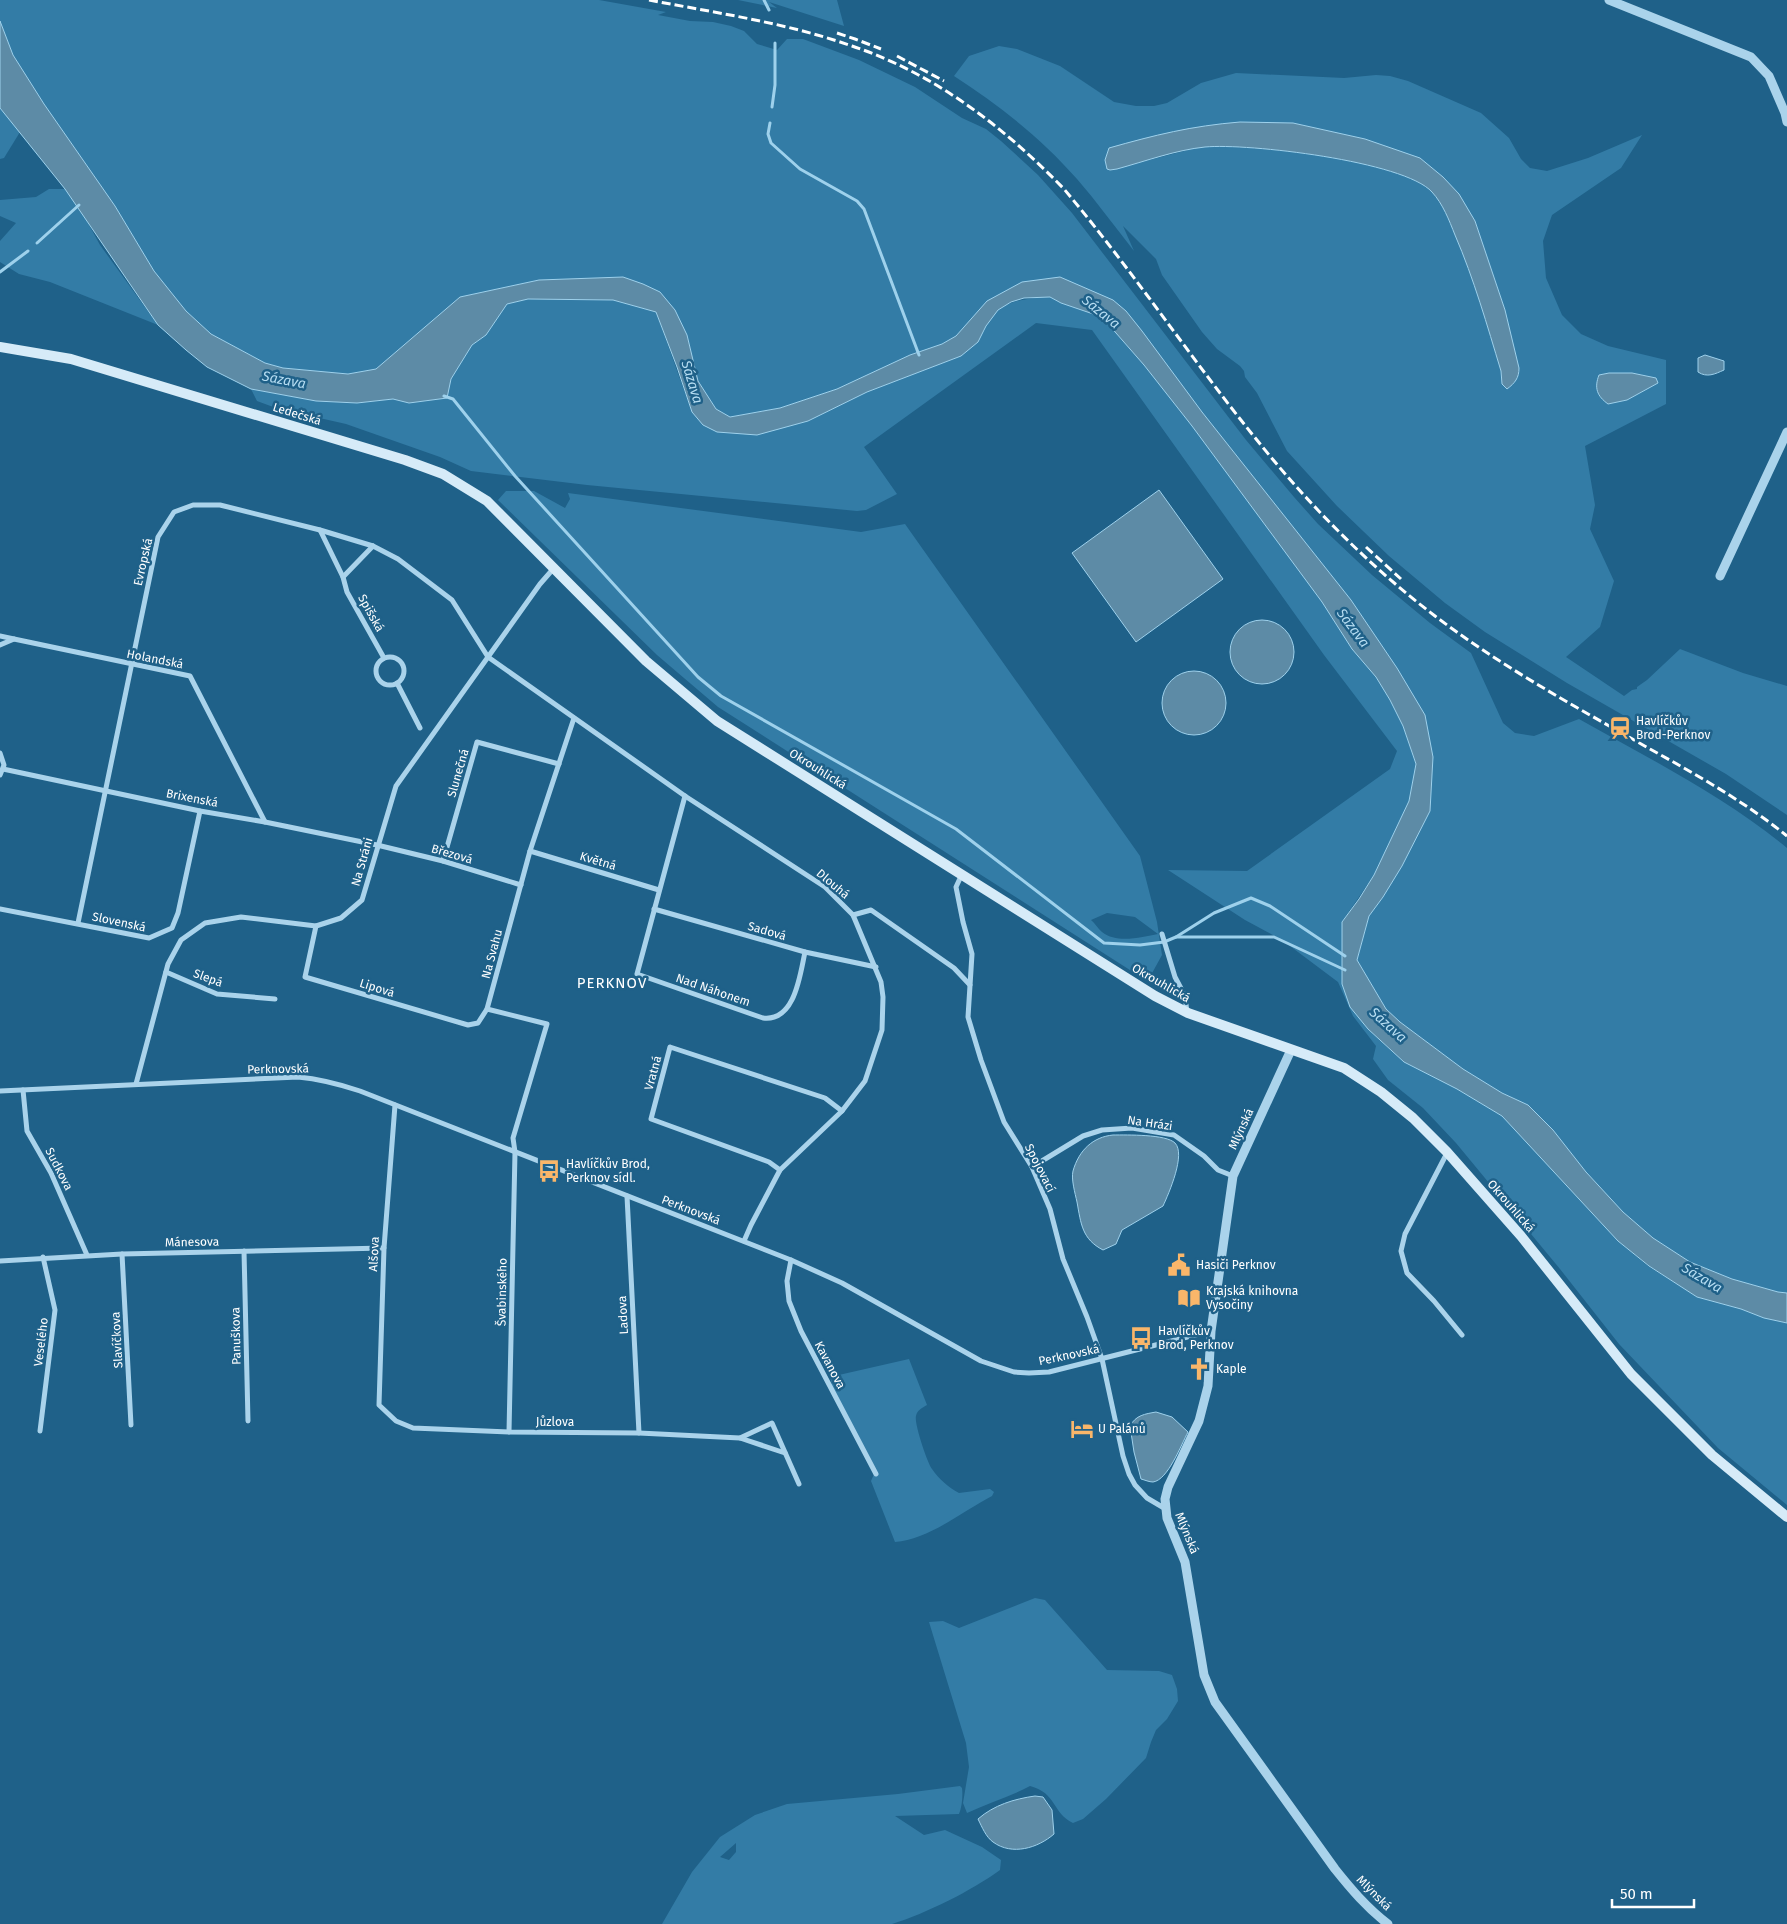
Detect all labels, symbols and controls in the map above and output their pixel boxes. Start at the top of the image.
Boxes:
water label: Sázava [1078,291,1123,332]
water label: Sázava [677,357,707,406]
water label: Sázava [260,367,307,393]
street label: Ledečská [271,400,323,428]
street label: Evropská [131,537,155,587]
street label: Spišská [355,592,387,634]
water label: Sázava [1332,604,1373,651]
street label: Holandská [125,647,185,671]
place label: Havlíčkův Brod-Perknov [1636,714,1711,742]
station icon: Havlíčkův Brod-Perknov [1607,715,1633,741]
street label: Okrouhlická [787,746,849,792]
street label: Slunečná [444,747,472,799]
street label: Brixenská [165,786,219,810]
street label: Na Stráni [348,836,376,888]
street label: Březová [430,841,474,867]
street label: Květná [578,849,618,873]
street label: Dlouhá [814,866,852,902]
street label: Slovenská [91,909,147,935]
street label: Sadová [746,919,788,943]
street label: Na Svahu [479,928,505,980]
street label: Okrouhlická [1129,961,1193,1005]
street label: Slepá [191,966,225,990]
street label: Nad Náhonem [674,971,752,1009]
district label: PERKNOV [577,974,647,992]
street label: Lipová [358,976,396,1000]
water label: Sázava [1365,1003,1410,1046]
street label: Vratná [642,1054,664,1092]
street label: Perknovská [247,1061,309,1077]
street label: Mlýnská [1225,1106,1257,1152]
street label: Na Hrázi [1127,1113,1173,1133]
street label: Spojovací [1022,1141,1058,1195]
street label: Sudkova [42,1145,76,1193]
place label: Havlíčkův Brod, Perknov sídl. [566,1157,650,1185]
bus stop icon: Havlíčkův Brod, Perknov sídl. [536,1158,562,1184]
street label: Okrouhlická [1484,1177,1538,1235]
street label: Perknovská [660,1192,722,1228]
street label: Mánesova [165,1235,219,1249]
street label: Alšova [366,1236,382,1272]
public building icon: Hasiči Perknov [1166,1252,1192,1278]
street label: Švabinského [493,1258,510,1326]
place label: Hasiči Perknov [1196,1258,1276,1272]
water label: Sázava [1678,1259,1725,1297]
place label: Krajská knihovna Vysočiny [1206,1284,1298,1312]
library icon: Krajská knihovna Vysočiny [1176,1285,1202,1311]
street label: Ladova [615,1295,631,1335]
street label: Panuškova [228,1307,244,1365]
street label: Slavíčkova [109,1311,125,1369]
street label: Veselého [31,1317,51,1367]
place label: Havlíčkův Brod, Perknov [1158,1324,1234,1352]
bus stop icon: Havlíčkův Brod, Perknov [1128,1325,1154,1351]
street label: Kavanova [812,1339,848,1391]
street label: Perknovská [1037,1342,1101,1368]
church icon: Kaple [1186,1356,1212,1382]
place label: Kaple [1216,1362,1247,1376]
street label: Jůzlova [536,1415,574,1429]
hotel icon: U Palánů [1069,1416,1095,1442]
place label: U Palánů [1098,1422,1146,1436]
street label: Mlýnská [1172,1510,1202,1556]
street label: Mlýnská [1354,1873,1394,1913]
scale bar [1612,1876,1694,1908]
text: 50 m [1620,1885,1653,1903]

